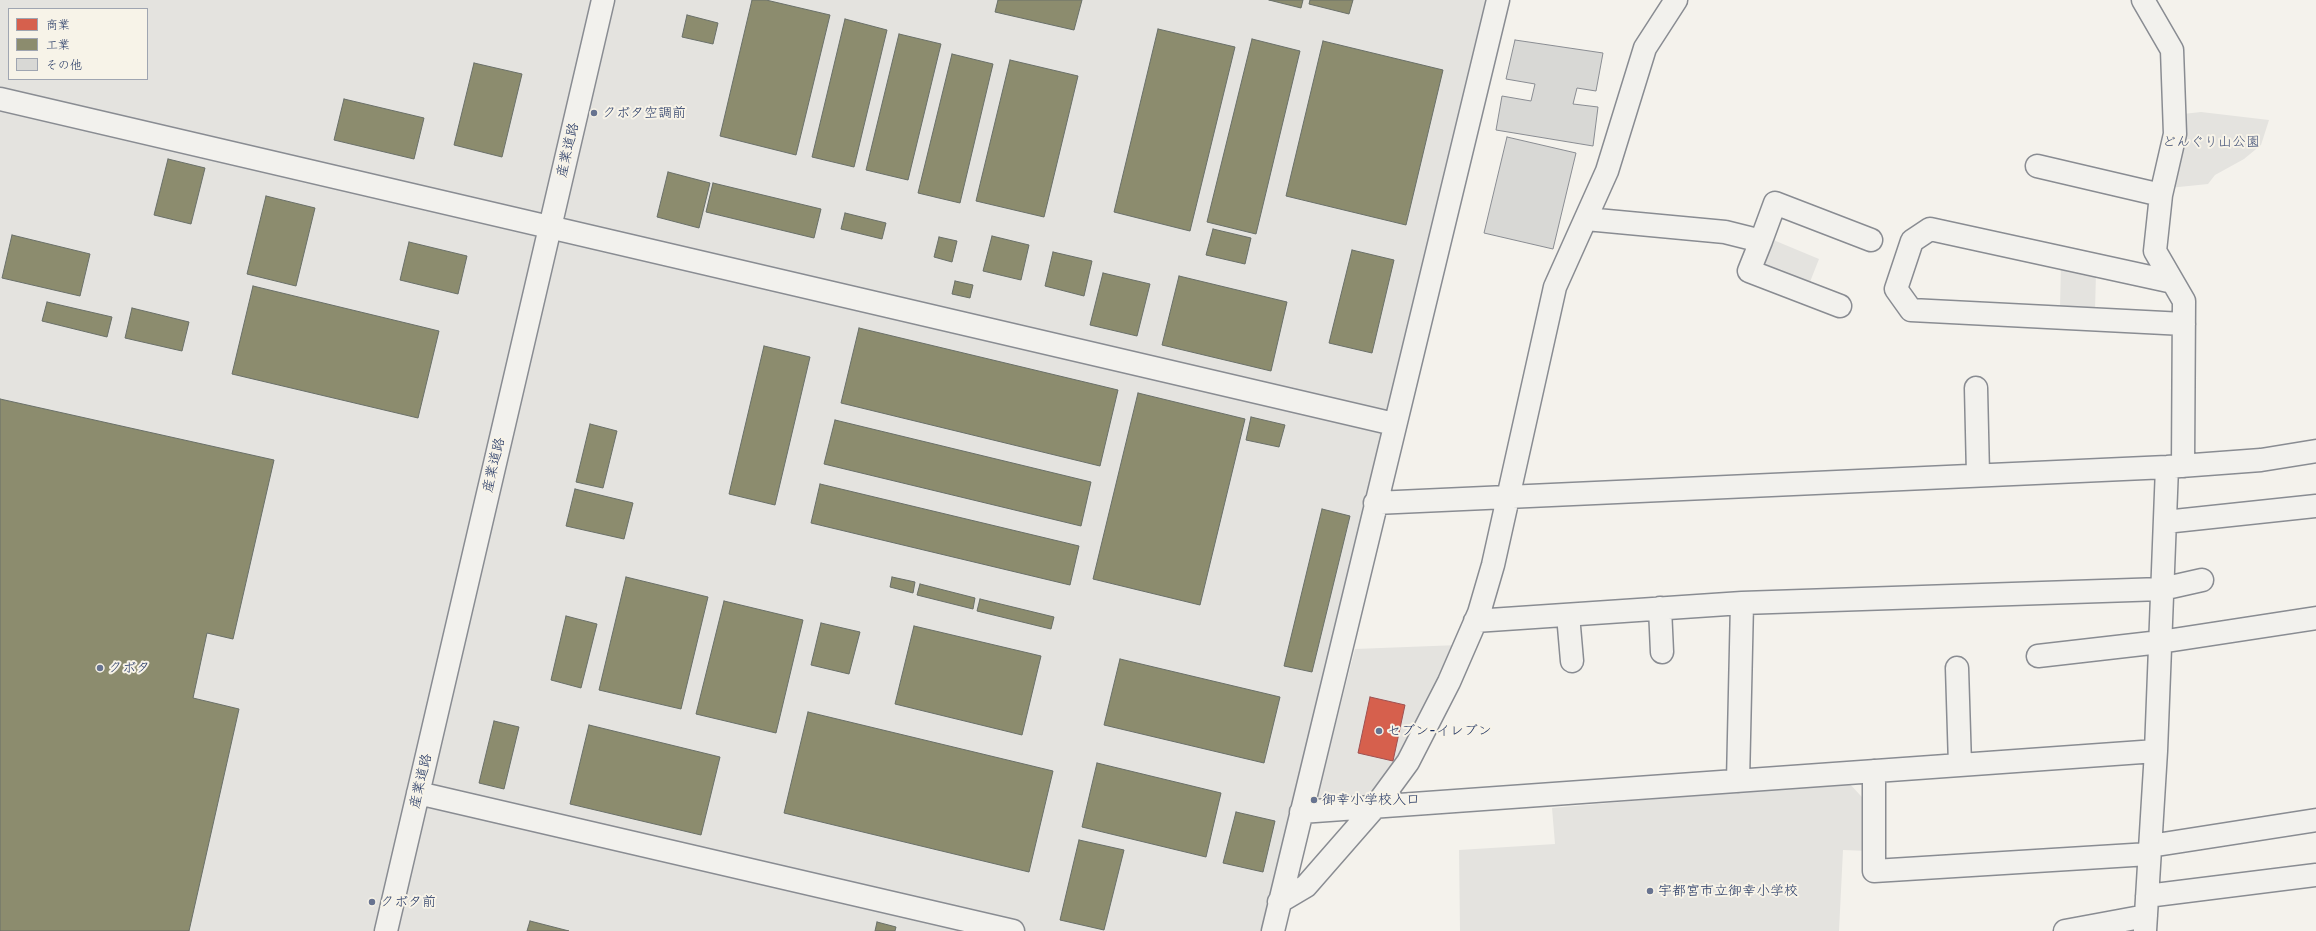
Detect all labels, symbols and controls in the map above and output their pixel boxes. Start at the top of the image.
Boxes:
legend [8,8,148,80]
text: 商業 [46,15,70,33]
text: 工業 [46,35,70,53]
text: その他 [46,55,82,73]
place label: クボタ空調前 [602,105,686,121]
marker: クボタ空調前 [589,108,599,118]
street label: 産業道路 [554,121,582,179]
park label: どんぐり山公園 [2162,134,2260,150]
street label: 産業道路 [480,436,508,494]
place label: クボタ [108,660,150,676]
marker: クボタ [95,663,105,673]
place label: セブン-イレブン [1387,723,1492,739]
marker: セブン-イレブン [1374,726,1384,736]
street label: 産業道路 [407,752,435,810]
place label: 御幸小学校入口 [1322,792,1420,808]
marker: 御幸小学校入口 [1309,795,1319,805]
place label: 宇都宮市立御幸小学校 [1658,883,1798,899]
marker: 宇都宮市立御幸小学校 [1645,886,1655,896]
place label: クボタ前 [380,894,436,910]
marker: クボタ前 [367,897,377,907]

